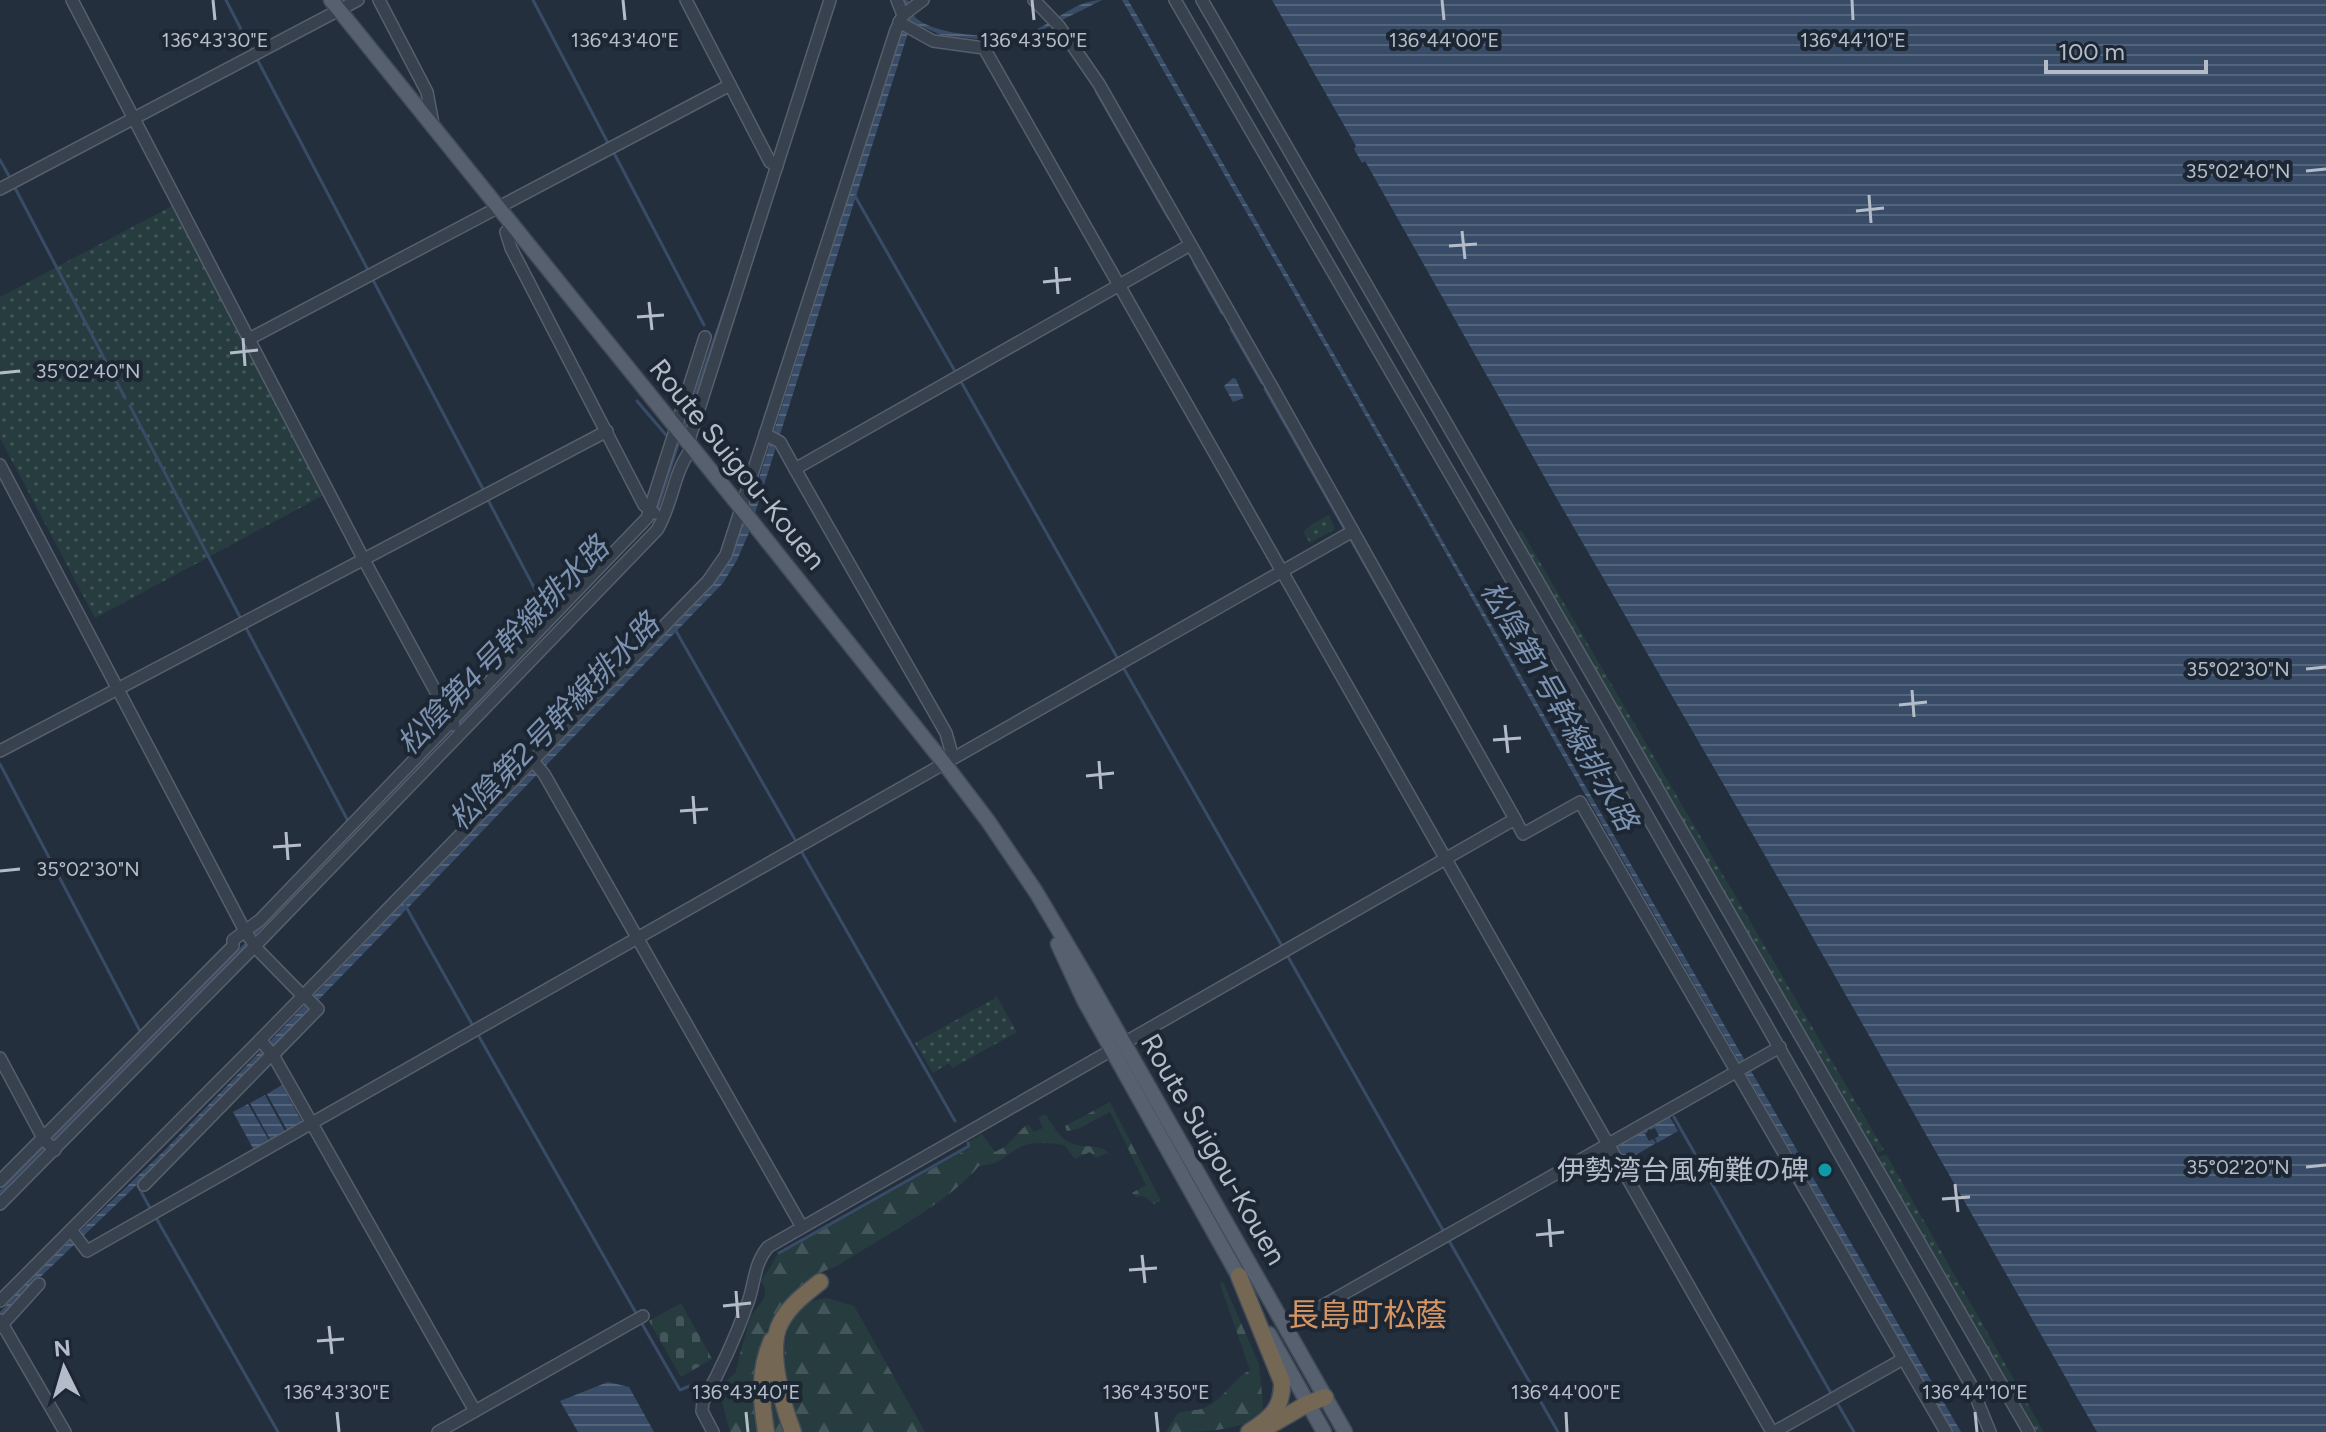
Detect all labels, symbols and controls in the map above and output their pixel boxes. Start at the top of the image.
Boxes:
scale bar [2046,24,2206,74]
text: 136°43'30"E [161,28,269,52]
text: 136°43'40"E [571,28,679,52]
text: 136°43'50"E [980,28,1088,52]
text: 136°44'00"E [1389,28,1499,52]
text: 136°44'10"E [1800,28,1906,52]
text: 100 m [2058,37,2125,66]
text: 35°02'40"N [2186,159,2290,183]
street label: Route Suigou-Kouen [643,352,833,576]
text: 35°02'40"N [36,359,140,383]
water label: 松陰第4号幹線排水路 [389,527,618,762]
water label: 松陰第1号幹線排水路 [1473,574,1648,840]
water label: 松陰第2号幹線排水路 [441,604,669,838]
text: 35°02'30"N [2186,657,2290,681]
text: 35°02'30"N [36,857,140,881]
street label: Route Suigou-Kouen [1134,1027,1294,1271]
place label: 伊勢湾台風殉難の碑 [1557,1153,1809,1187]
text: 35°02'20"N [2186,1155,2290,1179]
marker: 伊勢湾台風殉難の碑 [1816,1161,1834,1179]
district label: 長島町松蔭 [1287,1296,1447,1334]
north arrow [24,1328,104,1408]
text: N [53,1334,72,1363]
text: 136°43'30"E [283,1380,391,1404]
text: 136°43'40"E [692,1380,800,1404]
text: 136°43'50"E [1102,1380,1210,1404]
text: 136°44'00"E [1511,1380,1621,1404]
text: 136°44'10"E [1922,1380,2028,1404]

